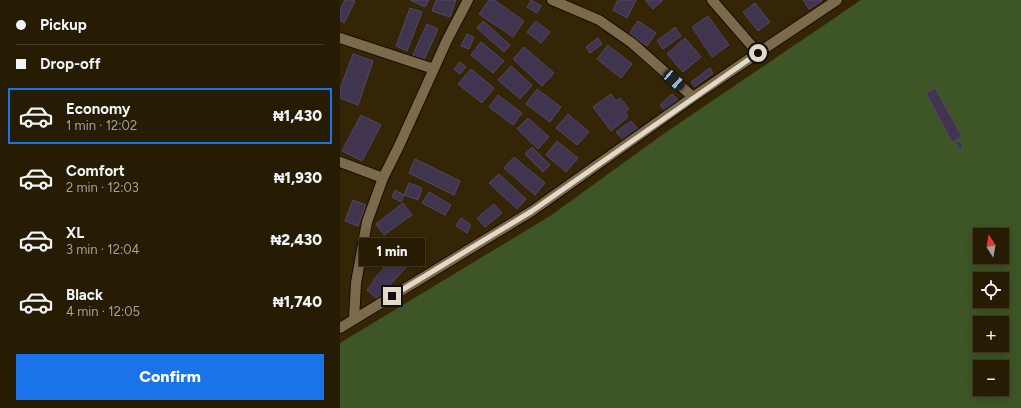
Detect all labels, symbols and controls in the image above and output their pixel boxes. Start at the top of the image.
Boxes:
text: Pickup [40,16,87,34]
route start [749,44,767,62]
text: Drop-off [40,55,101,73]
car [661,68,687,92]
icon: car [18,98,54,134]
text: Economy [66,100,131,118]
text: ₦1,430 [273,107,322,125]
text: 1 min · 12:02 [66,118,137,133]
icon: car [18,160,54,196]
text: Comfort [66,162,125,180]
text: ₦1,930 [274,169,322,187]
text: 2 min · 12:03 [66,180,139,195]
icon: car [18,222,54,258]
text: XL [66,224,84,242]
north arrow [973,228,1009,264]
map controls [973,228,1009,396]
text: ₦2,430 [270,231,322,249]
callout: 1 min [359,238,425,266]
text: 3 min · 12:04 [66,242,140,257]
text: 1 min [376,244,408,259]
button: locate [973,272,1009,308]
icon: car [18,284,54,320]
text: Black [66,286,103,304]
route end [383,287,401,305]
text: ₦1,740 [273,293,322,311]
text: 4 min · 12:05 [66,304,140,319]
button: + [973,316,1009,352]
button: Confirm [16,354,324,400]
button: − [973,360,1009,396]

